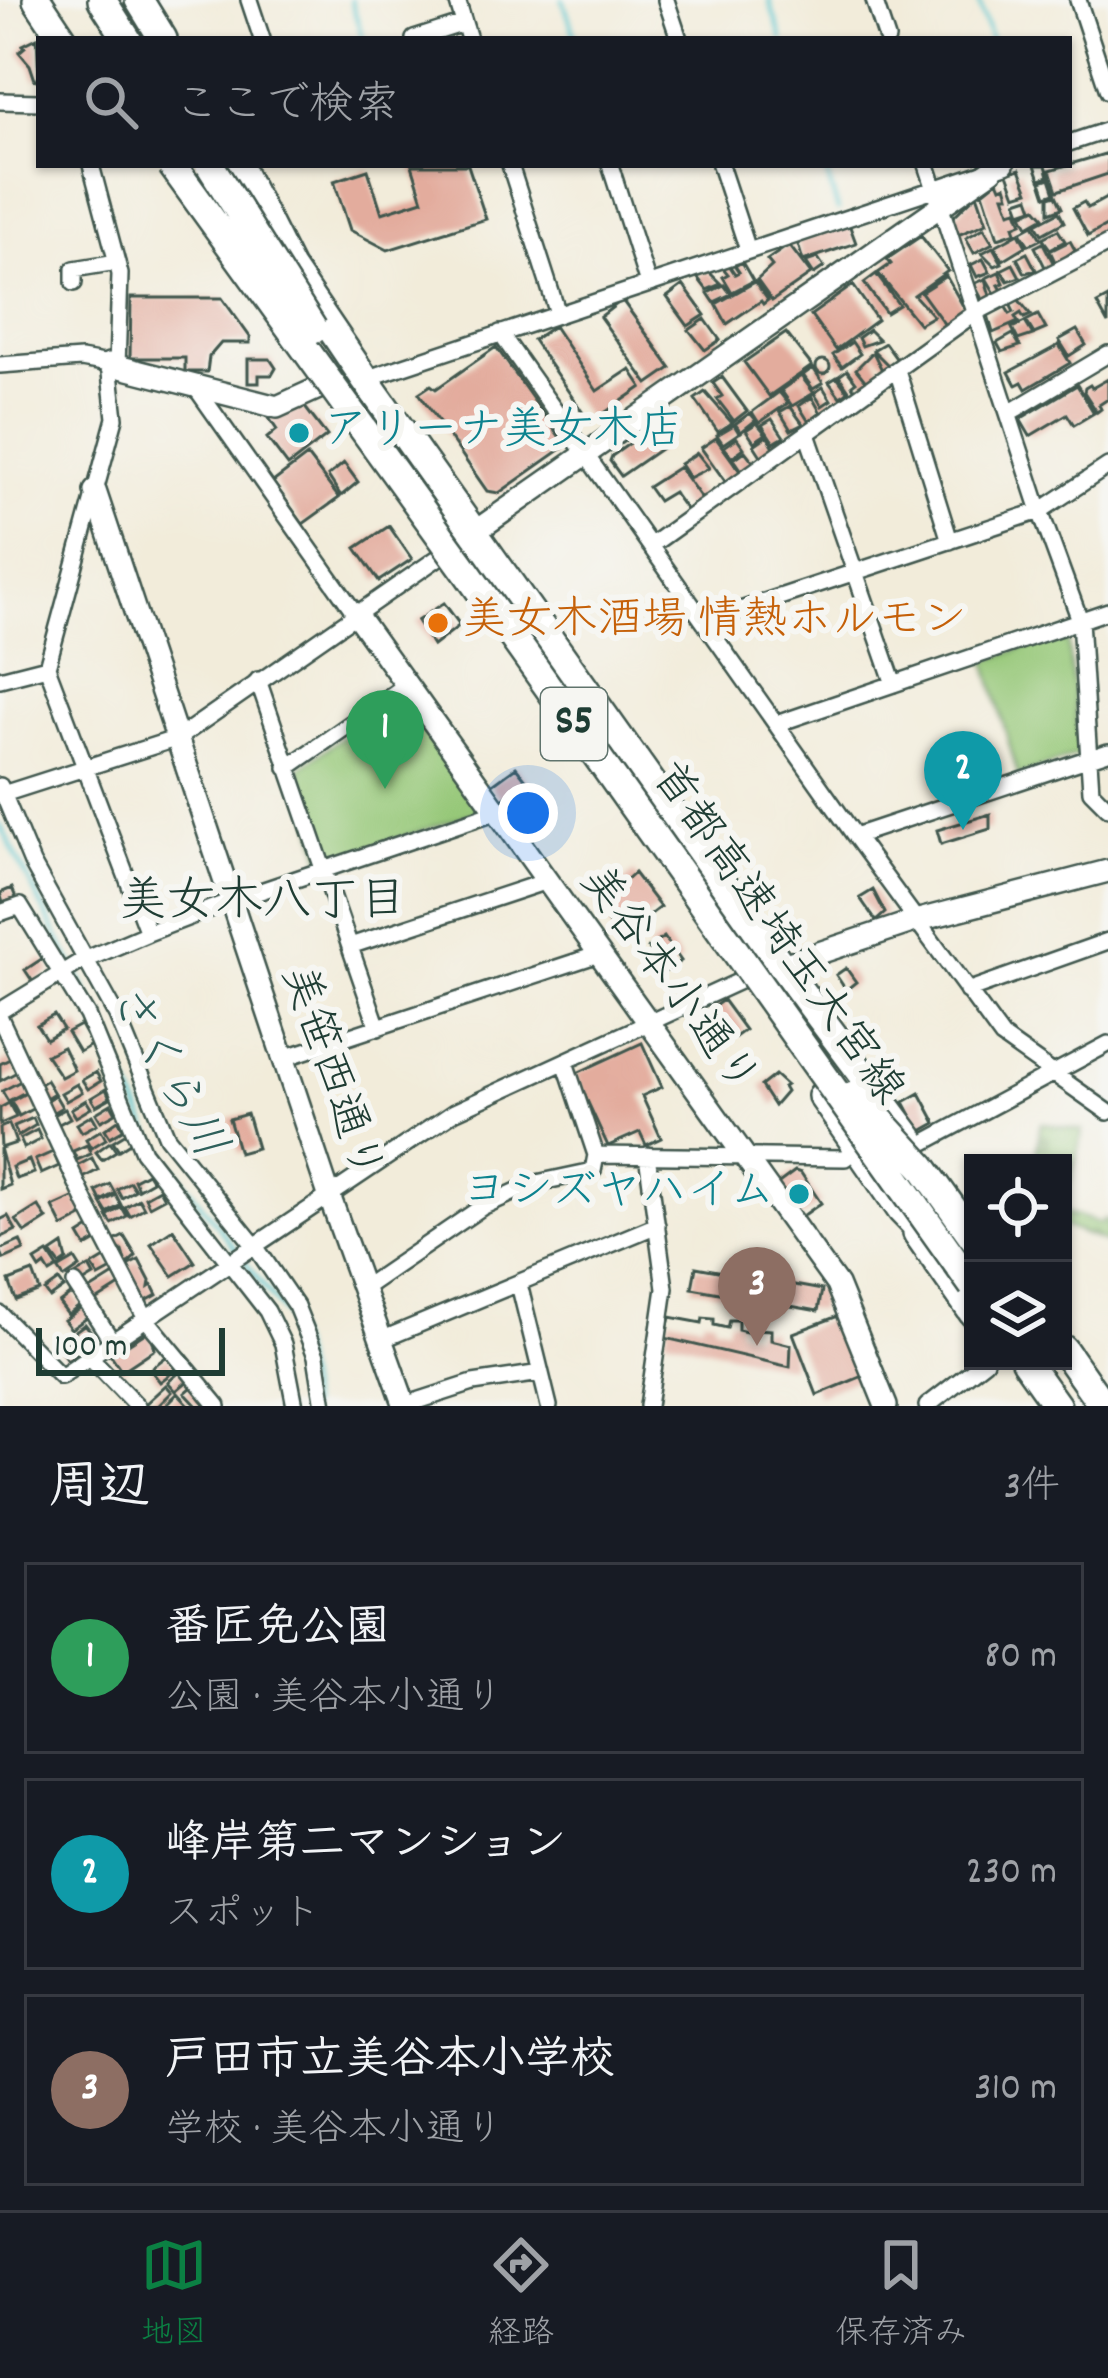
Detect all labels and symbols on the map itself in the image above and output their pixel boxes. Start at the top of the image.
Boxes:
place label: アリーナ美女木店 [323,401,683,465]
marker: アリーナ美女木店 [286,420,312,446]
place label: 美女木酒場 情熱ホルモン [462,591,967,655]
marker: 美女木酒場 情熱ホルモン [425,610,451,636]
road number: S5 [541,688,607,760]
pin: 1 [346,690,424,789]
pin: 2 [924,731,1002,830]
street label: 首都高速埼玉大宮線 [633,751,917,1119]
your location [498,783,558,843]
street label: 美谷本小通り [562,854,772,1110]
district label: 美女木八丁目 [119,870,407,939]
street label: 美笹西通り [262,957,396,1191]
water label: さくら川 [87,971,241,1173]
place label: ヨシズヤハイム [463,1162,775,1226]
marker: ヨシズヤハイム [786,1181,812,1207]
pin: 3 [718,1247,796,1346]
scale bar [36,1322,225,1375]

